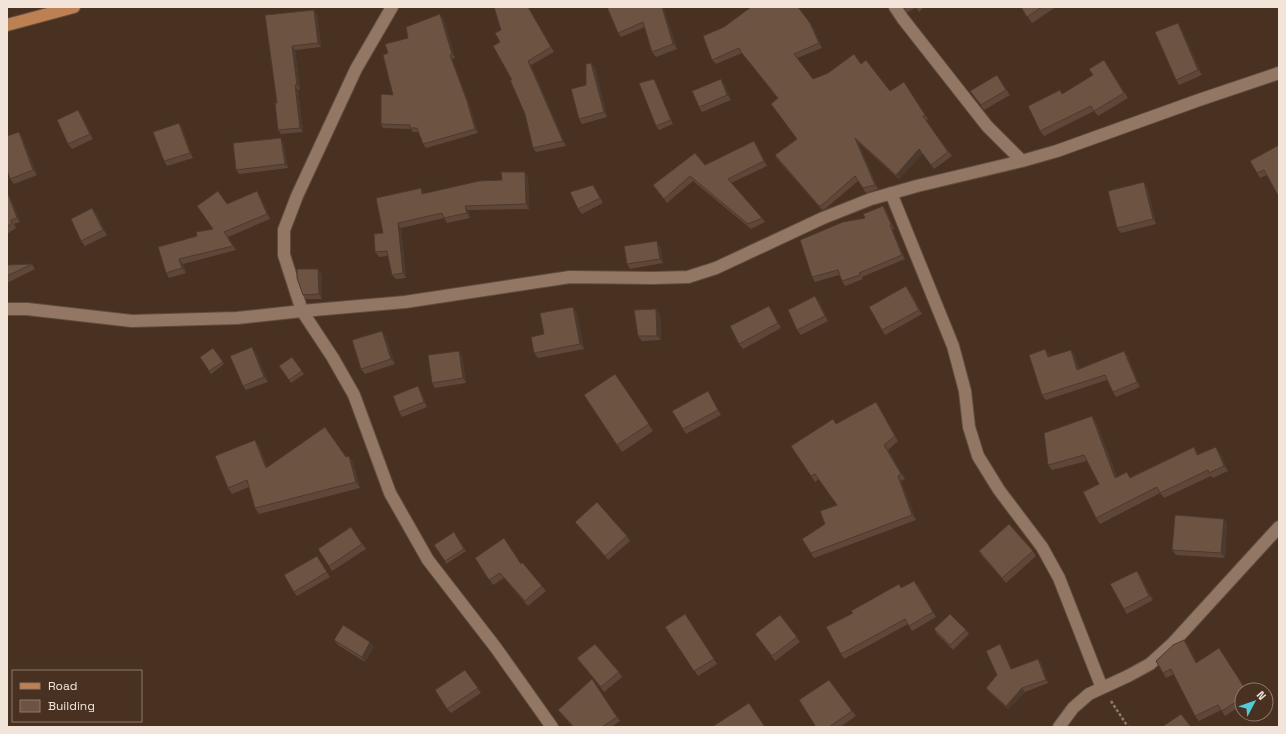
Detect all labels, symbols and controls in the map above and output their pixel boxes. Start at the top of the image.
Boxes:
legend [12,670,142,722]
text: Road [48,678,77,694]
north arrow [1234,682,1274,722]
text: N [1254,688,1269,703]
text: Building [48,698,95,714]

